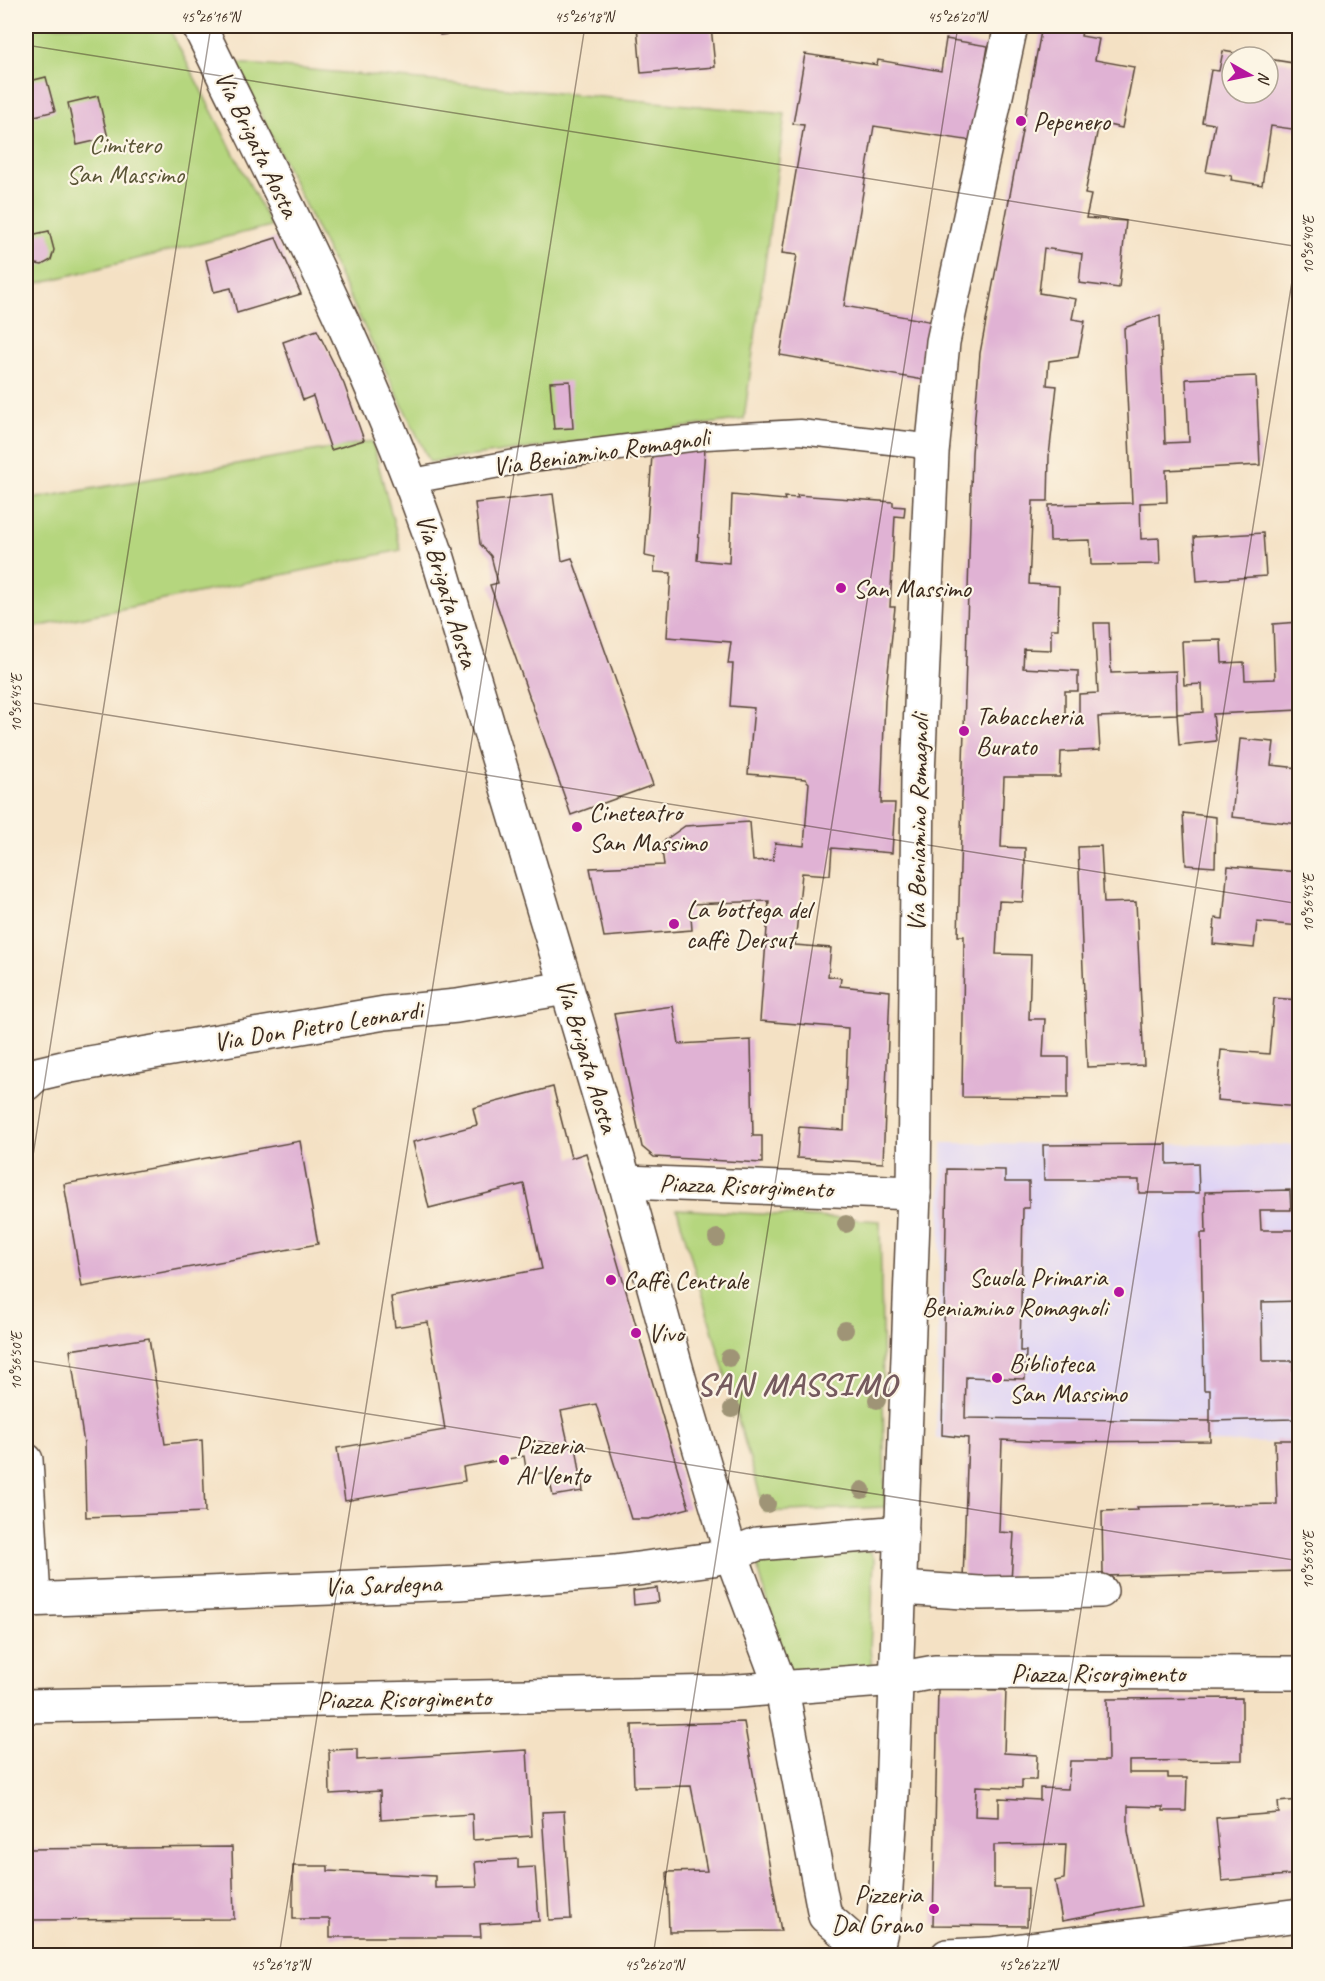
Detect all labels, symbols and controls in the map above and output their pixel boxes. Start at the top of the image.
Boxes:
text: 45°26'16"N [180,8,243,27]
text: 45°26'18"N [554,8,617,27]
text: 45°26'20"N [927,8,990,27]
north arrow [1220,45,1280,105]
street label: Via Brigata Aosta [207,65,307,224]
text: N [1253,71,1274,87]
place label: Pepenero [1033,105,1112,138]
marker: Pepenero [1014,114,1028,128]
park label: Cimitero San Massimo [66,128,186,191]
text: 10°56'40"E [1299,214,1318,274]
street label: Via Beniamino Romagnoli [491,420,715,484]
street label: Via Brigata Aosta [408,510,486,673]
place label: San Massimo [853,572,973,605]
marker: San Massimo [834,581,848,595]
text: 10°56'45"E [7,672,26,732]
place label: Tabaccheria Burato [976,700,1084,763]
street label: Via Beniamino Romagnoli [900,710,936,933]
marker: Tabaccheria Burato [957,724,971,738]
place label: Cineteatro San Massimo [589,796,709,859]
marker: Cineteatro San Massimo [570,820,584,834]
text: 10°56'45"E [1299,872,1318,932]
place label: La bottega del caffè Dersut [686,893,815,956]
marker: La bottega del caffè Dersut [667,917,681,931]
street label: Via Brigata Aosta [548,975,626,1138]
street label: Via Don Pietro Leonardi [211,993,428,1059]
street label: Piazza Risorgimento [659,1166,836,1206]
place label: Scuola Primaria Beniamino Romagnoli [922,1261,1110,1324]
place label: Caffè Centrale [623,1264,750,1297]
marker: Caffè Centrale [604,1273,618,1287]
marker: Scuola Primaria Beniamino Romagnoli [1112,1285,1126,1299]
place label: Vivo [648,1317,686,1350]
marker: Vivo [629,1326,643,1340]
text: 10°56'50"E [7,1330,26,1390]
place label: Biblioteca San Massimo [1009,1347,1129,1410]
district label: SAN MASSIMO [697,1364,900,1405]
marker: Biblioteca San Massimo [990,1371,1004,1385]
place label: Pizzeria Al Vento [516,1429,592,1492]
marker: Pizzeria Al Vento [497,1453,511,1467]
text: 10°56'50"E [1299,1529,1318,1589]
street label: Via Sardegna [324,1566,444,1604]
street label: Piazza Risorgimento [1011,1657,1188,1690]
street label: Piazza Risorgimento [317,1681,494,1717]
place label: Pizzeria Dal Grano [831,1878,924,1941]
marker: Pizzeria Dal Grano [927,1902,941,1916]
text: 45°26'18"N [250,1956,313,1975]
text: 45°26'20"N [624,1956,687,1975]
text: 45°26'22"N [998,1956,1061,1975]

